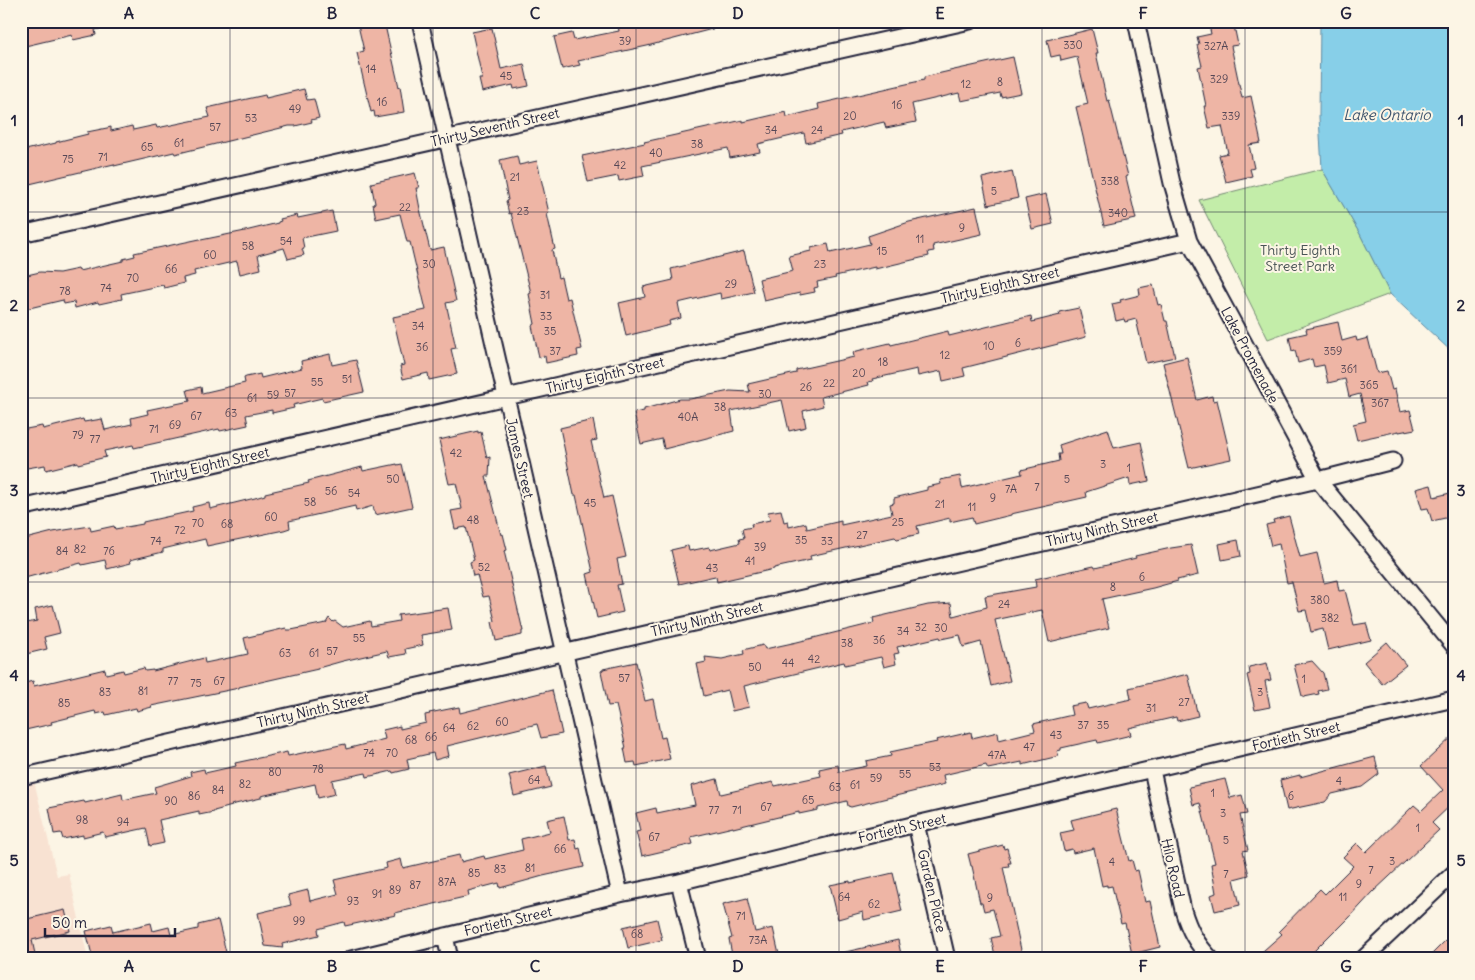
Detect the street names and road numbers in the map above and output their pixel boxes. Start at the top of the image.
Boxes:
street label: Thirty Seventh Street [429,103,561,151]
street label: Thirty Eighth Street [939,263,1061,307]
street label: Lake Promenade [1217,304,1283,406]
street label: Thirty Eighth Street [544,353,666,397]
street label: James Street [502,416,538,500]
street label: Thirty Eighth Street [149,443,271,487]
street label: Thirty Ninth Street [1044,507,1160,551]
street label: Thirty Ninth Street [649,597,765,641]
street label: Thirty Ninth Street [255,688,371,732]
street label: Fortieth Street [1250,717,1342,755]
street label: Fortieth Street [856,809,948,847]
street label: Hilo Road [1157,837,1189,899]
street label: Garden Place [914,848,950,934]
street label: Fortieth Street [462,902,554,940]

